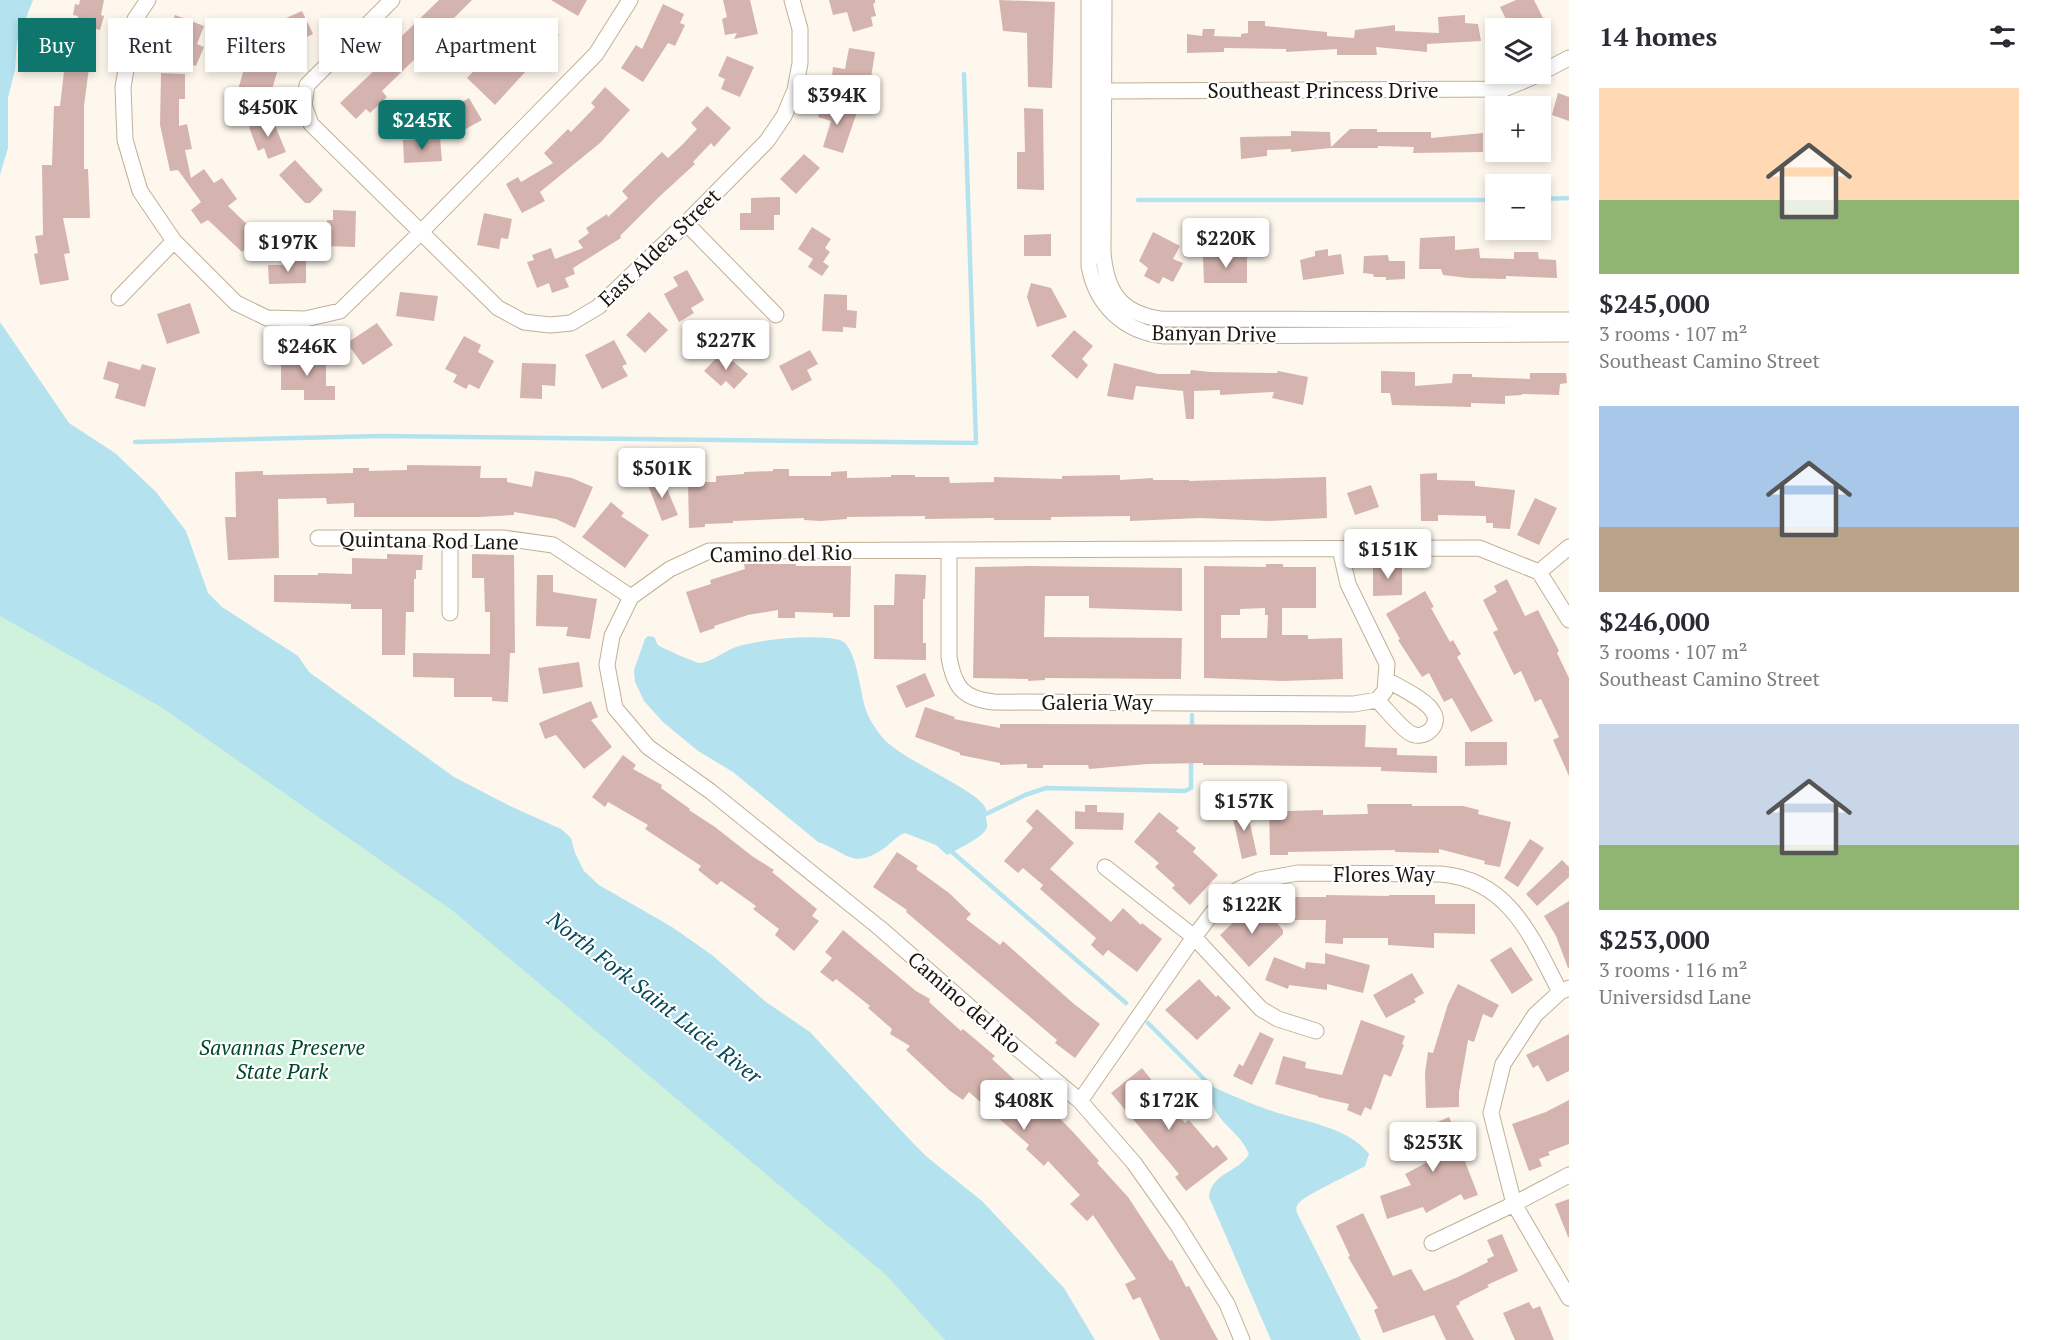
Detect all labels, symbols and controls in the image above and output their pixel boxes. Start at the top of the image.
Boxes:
chip: Buy [18,18,96,72]
chip: Rent [108,18,193,72]
chip: Filters [205,18,307,72]
chip: New [319,18,402,72]
chip: Apartment [414,18,558,72]
map controls [1485,18,1551,240]
button: layers [1485,18,1551,84]
text: 14 homes [1599,19,1717,53]
icon: filters [1986,20,2019,53]
pin: $394K [795,75,879,126]
street label: Southeast Princess Drive [1208,76,1438,104]
text: $394K [807,81,867,108]
pin: $450K [226,87,310,138]
text: $450K [238,93,298,120]
button: + [1485,96,1551,162]
pin: $245K [380,100,464,151]
text: $245K [392,106,452,133]
icon: home [1755,127,1863,235]
button: − [1485,174,1551,240]
street label: East Aldea Street [592,182,726,312]
pin: $220K [1184,218,1268,269]
pin: $197K [246,222,330,273]
text: $220K [1196,224,1256,251]
text: $197K [258,228,318,255]
text: $245,000 [1599,286,1710,320]
street label: Banyan Drive [1151,318,1277,348]
pin: $227K [684,320,768,371]
text: 3 rooms · 107 m² [1599,320,1747,347]
pin: $246K [265,326,349,377]
text: $227K [696,326,756,353]
text: $246K [277,332,337,359]
text: Southeast Camino Street [1599,347,1820,374]
icon: home [1755,445,1863,553]
pin: $501K [620,448,704,499]
text: $501K [632,454,692,481]
street label: Quintana Rod Lane [339,524,519,556]
pin: $151K [1346,529,1430,580]
text: $151K [1358,535,1418,562]
street label: Camino del Rio [709,538,853,568]
text: $246,000 [1599,604,1710,638]
text: 3 rooms · 107 m² [1599,638,1747,665]
text: Southeast Camino Street [1599,665,1820,692]
street label: Galeria Way [1041,688,1153,716]
icon: home [1755,763,1863,871]
pin: $157K [1202,781,1286,832]
text: $157K [1214,787,1274,814]
street label: Flores Way [1333,860,1435,888]
pin: $122K [1210,884,1294,935]
text: $122K [1222,890,1282,917]
water label: North Fork Saint Lucie River [541,904,769,1091]
text: $253,000 [1599,922,1710,956]
street label: Camino del Rio [902,945,1028,1059]
text: 3 rooms · 116 m² [1599,956,1747,983]
text: Universidsd Lane [1599,983,1751,1010]
park label: Savannas Preserve State Park [199,1033,365,1085]
pin: $408K [982,1080,1066,1131]
pin: $172K [1127,1080,1211,1131]
text: $408K [994,1086,1054,1113]
text: $172K [1139,1086,1199,1113]
pin: $253K [1391,1122,1475,1173]
text: $253K [1403,1128,1463,1155]

